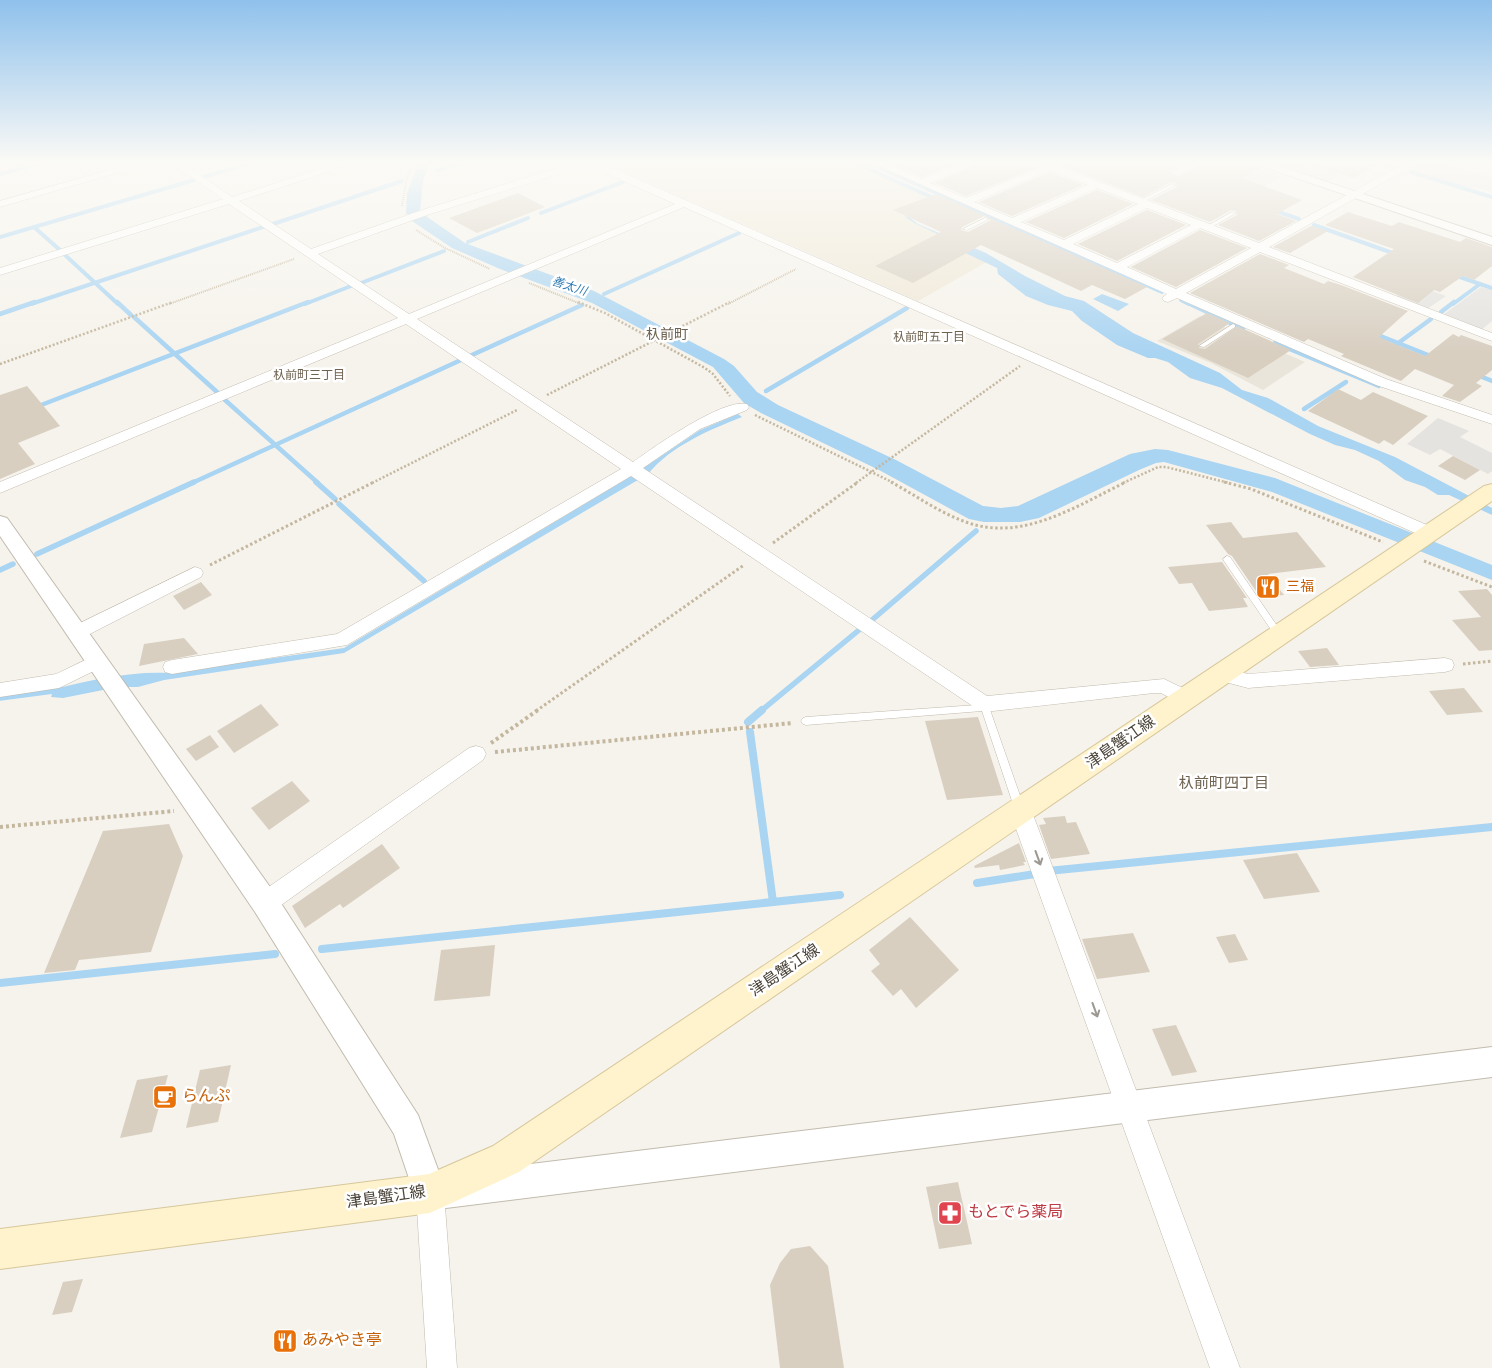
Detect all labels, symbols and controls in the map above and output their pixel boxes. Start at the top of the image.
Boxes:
water label: 善太川 [549,274,590,301]
district label: 杁前町 [646,326,688,344]
district label: 杁前町五丁目 [893,330,965,346]
district label: 杁前町三丁目 [273,368,345,384]
restaurant icon: 三福 [1255,574,1281,600]
place label: 三福 [1286,579,1314,596]
street label: 津島蟹江線 [1082,712,1160,774]
district label: 杁前町四丁目 [1179,775,1269,794]
one-way arrow [1034,850,1043,865]
street label: 津島蟹江線 [746,940,824,1002]
one-way arrow [1091,1002,1100,1017]
cafe icon: らんぷ [152,1084,178,1110]
place label: らんぷ [182,1087,230,1107]
street label: 津島蟹江線 [345,1183,427,1213]
pharmacy icon: もとでら薬局 [937,1200,963,1226]
place label: もとでら薬局 [968,1203,1063,1223]
restaurant icon: あみやき亭 [272,1328,298,1354]
place label: あみやき亭 [302,1331,382,1351]

